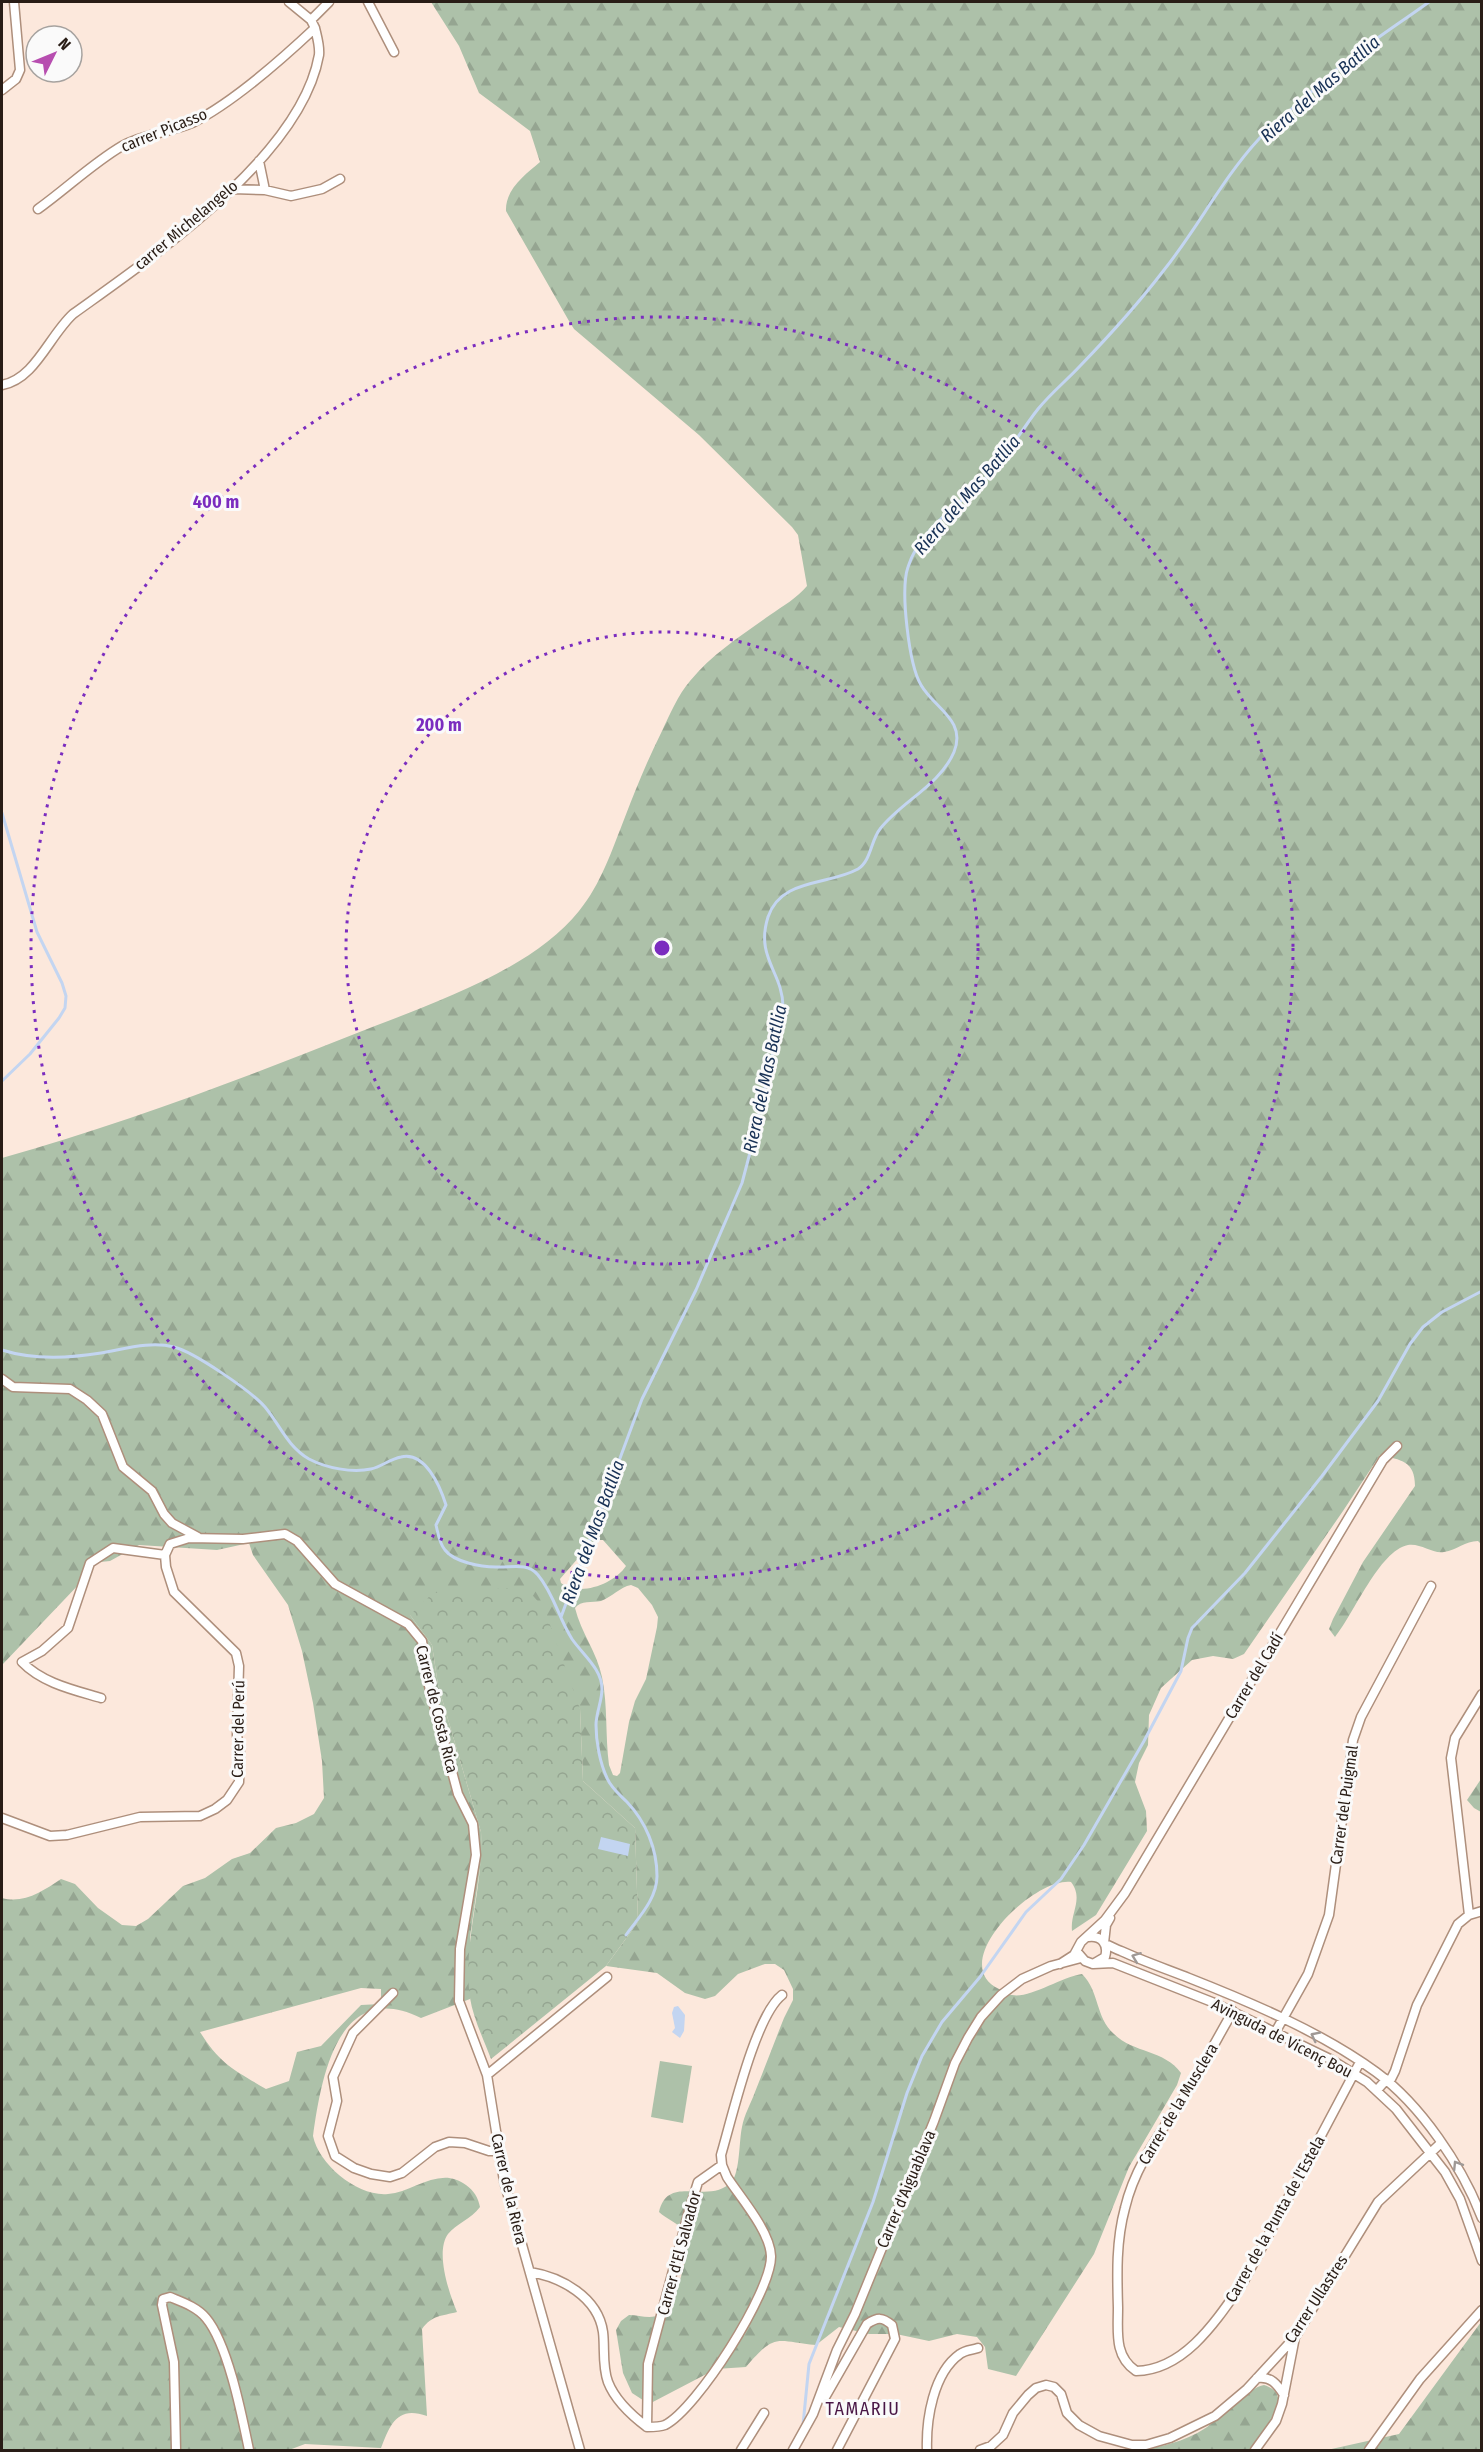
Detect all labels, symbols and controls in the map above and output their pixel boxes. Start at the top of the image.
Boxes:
north arrow [24,24,84,84]
water label: Riera del Mas Batllia [1256,31,1384,147]
text: N [54,34,75,54]
street label: carrer Picasso [118,104,210,156]
street label: carrer Michelangelo [130,176,242,274]
water label: Riera del Mas Batllia [909,431,1025,559]
text: 400 m [193,491,239,513]
text: 200 m [415,714,462,736]
centre of rings [652,938,672,958]
water label: Riera del Mas Batllia [739,1003,791,1155]
water label: Riera del Mas Batllia [557,1457,629,1607]
street label: Carrer del Cadí [1221,1630,1287,1722]
street label: Carrer de Costa Rica [412,1643,462,1775]
street label: Carrer del Perú [228,1680,248,1778]
street label: Carrer del Puigmal [1326,1744,1362,1866]
one-way arrow [1132,1952,1142,1965]
street label: Avinguda de Vicenç Bou [1208,1994,1356,2082]
one-way arrow [1310,2032,1321,2043]
street label: Carrer de la Musclera [1134,2040,1222,2168]
street label: Carrer d'Aiguablava [873,2127,939,2251]
street label: Carrer de la Riera [487,2132,531,2247]
street label: Carrer de la Punta de l'Estela [1221,2132,1329,2306]
one-way arrow [1453,2161,1464,2172]
street label: Carrer d'El Salvador [653,2188,705,2317]
street label: Carrer Ullastres [1280,2251,1352,2347]
district label: TAMARIU [826,2398,900,2420]

